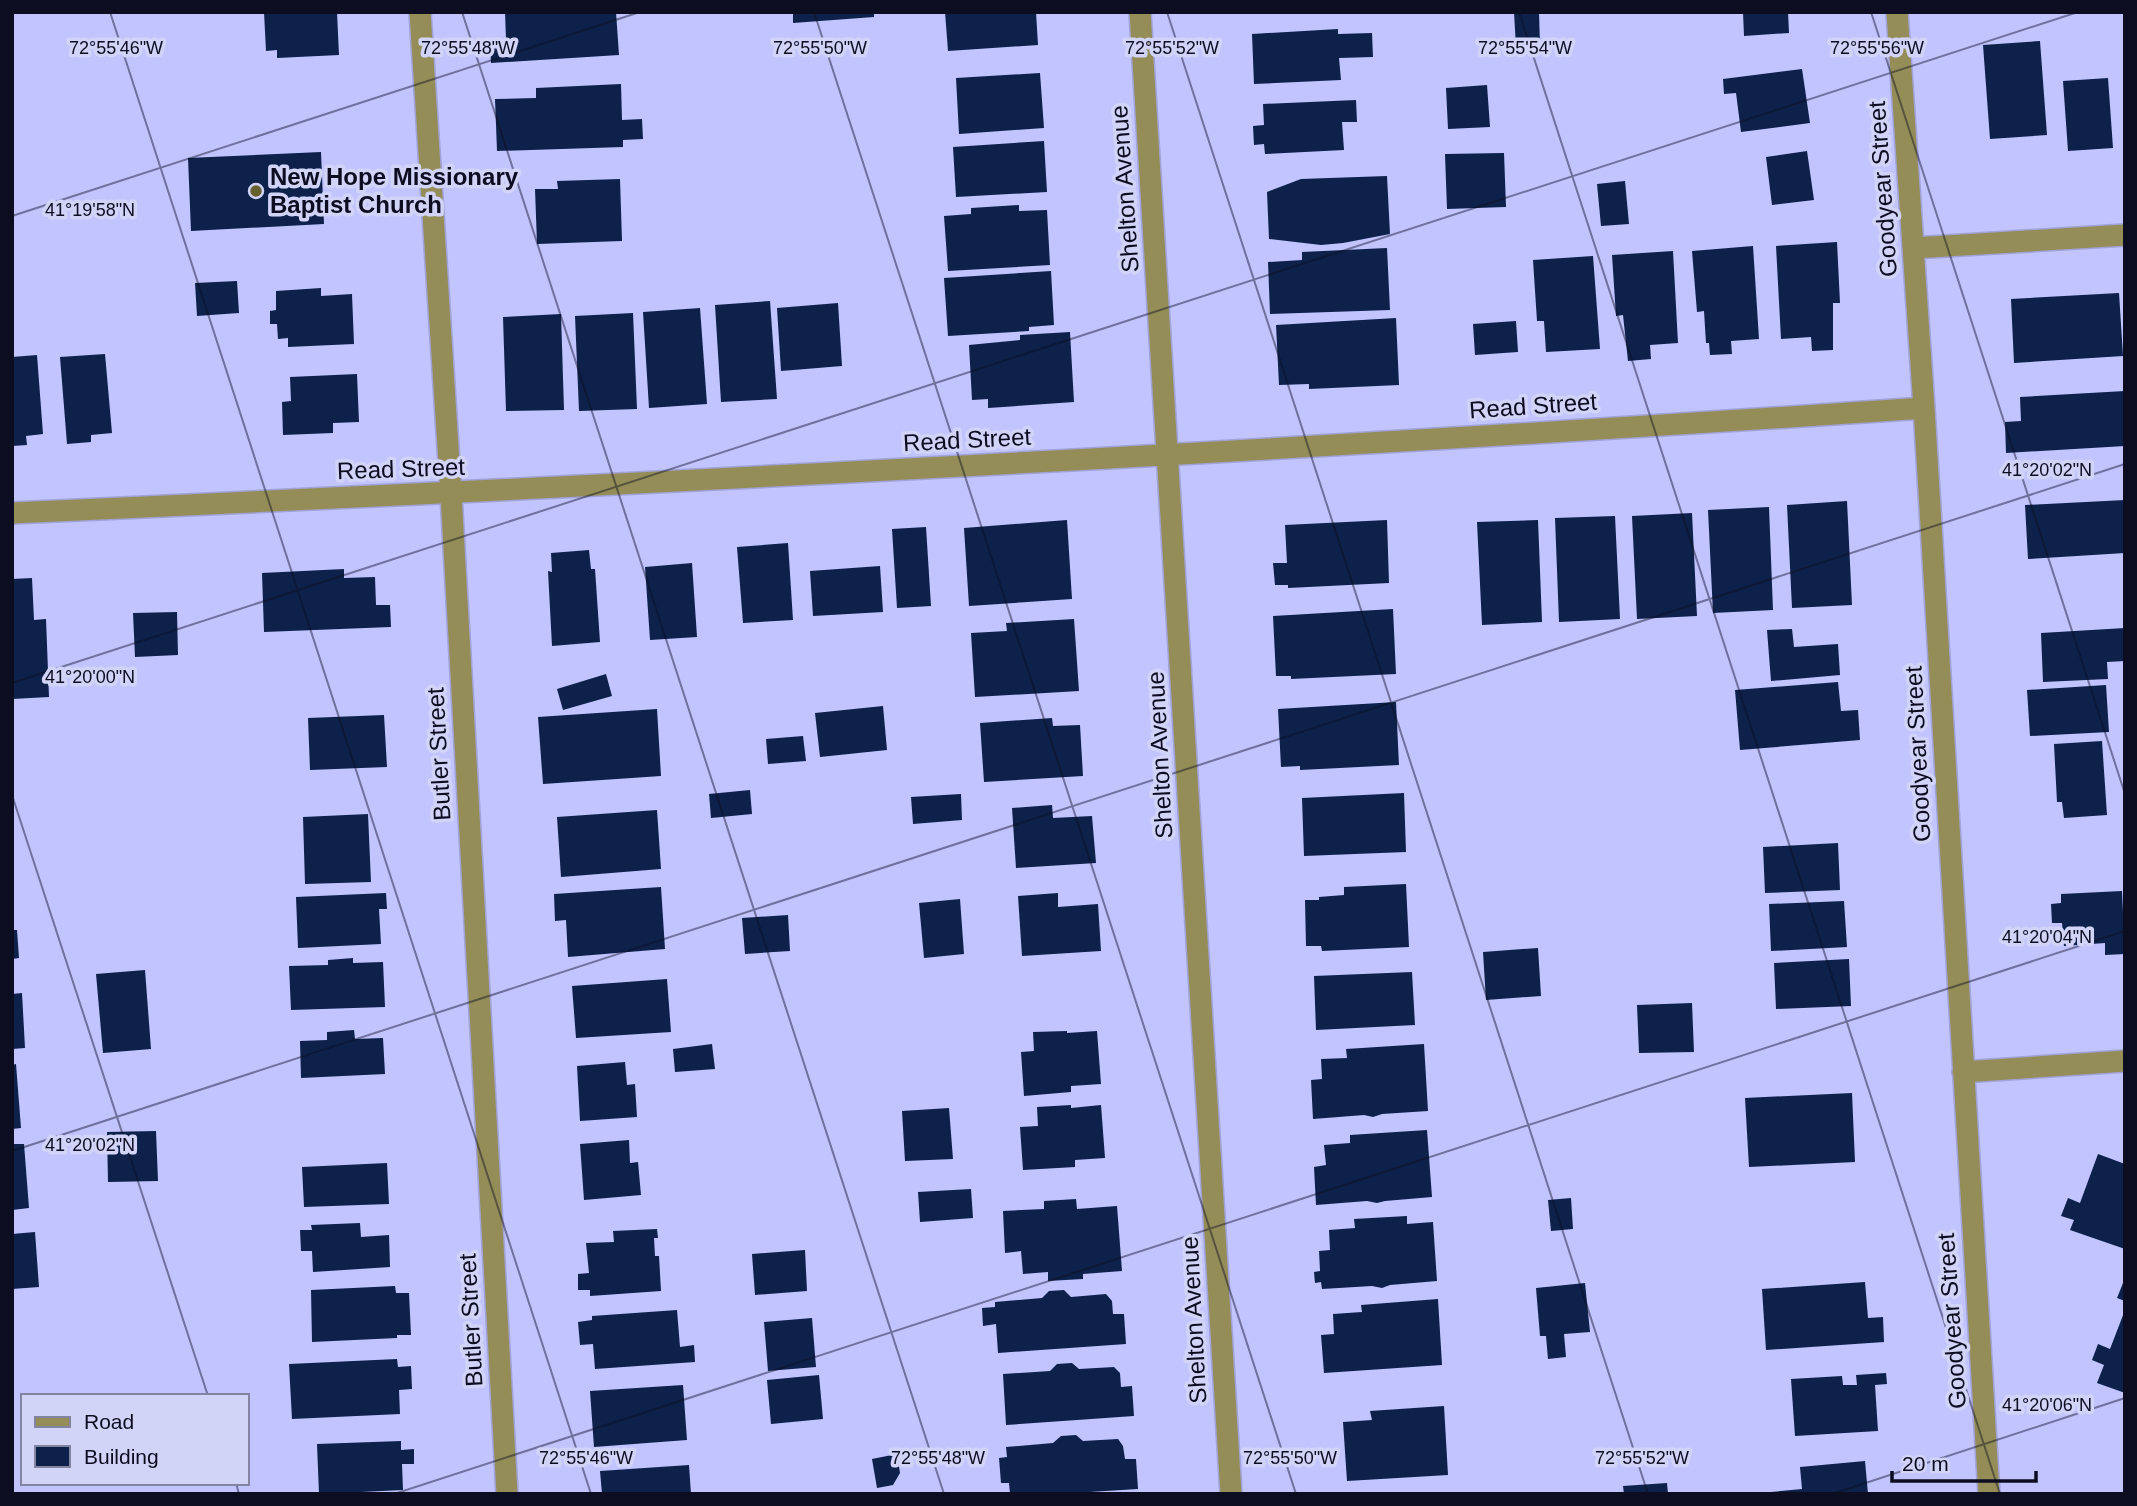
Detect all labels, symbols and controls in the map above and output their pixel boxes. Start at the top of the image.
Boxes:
text: 72°55'46"W [69,38,163,58]
text: 72°55'48"W [421,38,515,58]
text: 72°55'50"W [773,38,867,58]
text: 72°55'52"W [1125,38,1219,58]
text: 72°55'54"W [1478,38,1572,58]
text: 72°55'56"W [1830,38,1924,58]
street label: Goodyear Street [1863,100,1902,278]
street label: Shelton Avenue [1105,104,1144,274]
place label: New Hope Missionary Baptist Church [270,163,519,218]
marker: New Hope Missionary Baptist Church [248,183,264,199]
text: 41°19'58"N [45,200,135,220]
street label: Read Street [1468,388,1598,423]
street label: Read Street [902,423,1032,456]
street label: Read Street [337,453,466,484]
text: 41°20'02"N [2002,460,2092,480]
street label: Goodyear Street [1899,665,1936,843]
text: 41°20'00"N [45,667,135,687]
street label: Shelton Avenue [1142,671,1177,839]
street label: Butler Street [422,686,455,821]
text: 41°20'04"N [2002,927,2092,947]
text: 41°20'02"N [45,1135,135,1155]
street label: Goodyear Street [1932,1232,1971,1410]
street label: Shelton Avenue [1176,1236,1211,1404]
street label: Butler Street [454,1252,487,1387]
legend [21,1394,248,1485]
text: 41°20'06"N [2002,1395,2092,1415]
text: Road [84,1410,134,1433]
scale bar [1892,1440,2036,1484]
text: Building [84,1445,159,1468]
text: 72°55'46"W [539,1448,633,1468]
text: 72°55'48"W [891,1448,985,1468]
text: 72°55'50"W [1243,1448,1337,1468]
text: 72°55'52"W [1595,1448,1689,1468]
text: 20 m [1902,1452,1949,1475]

